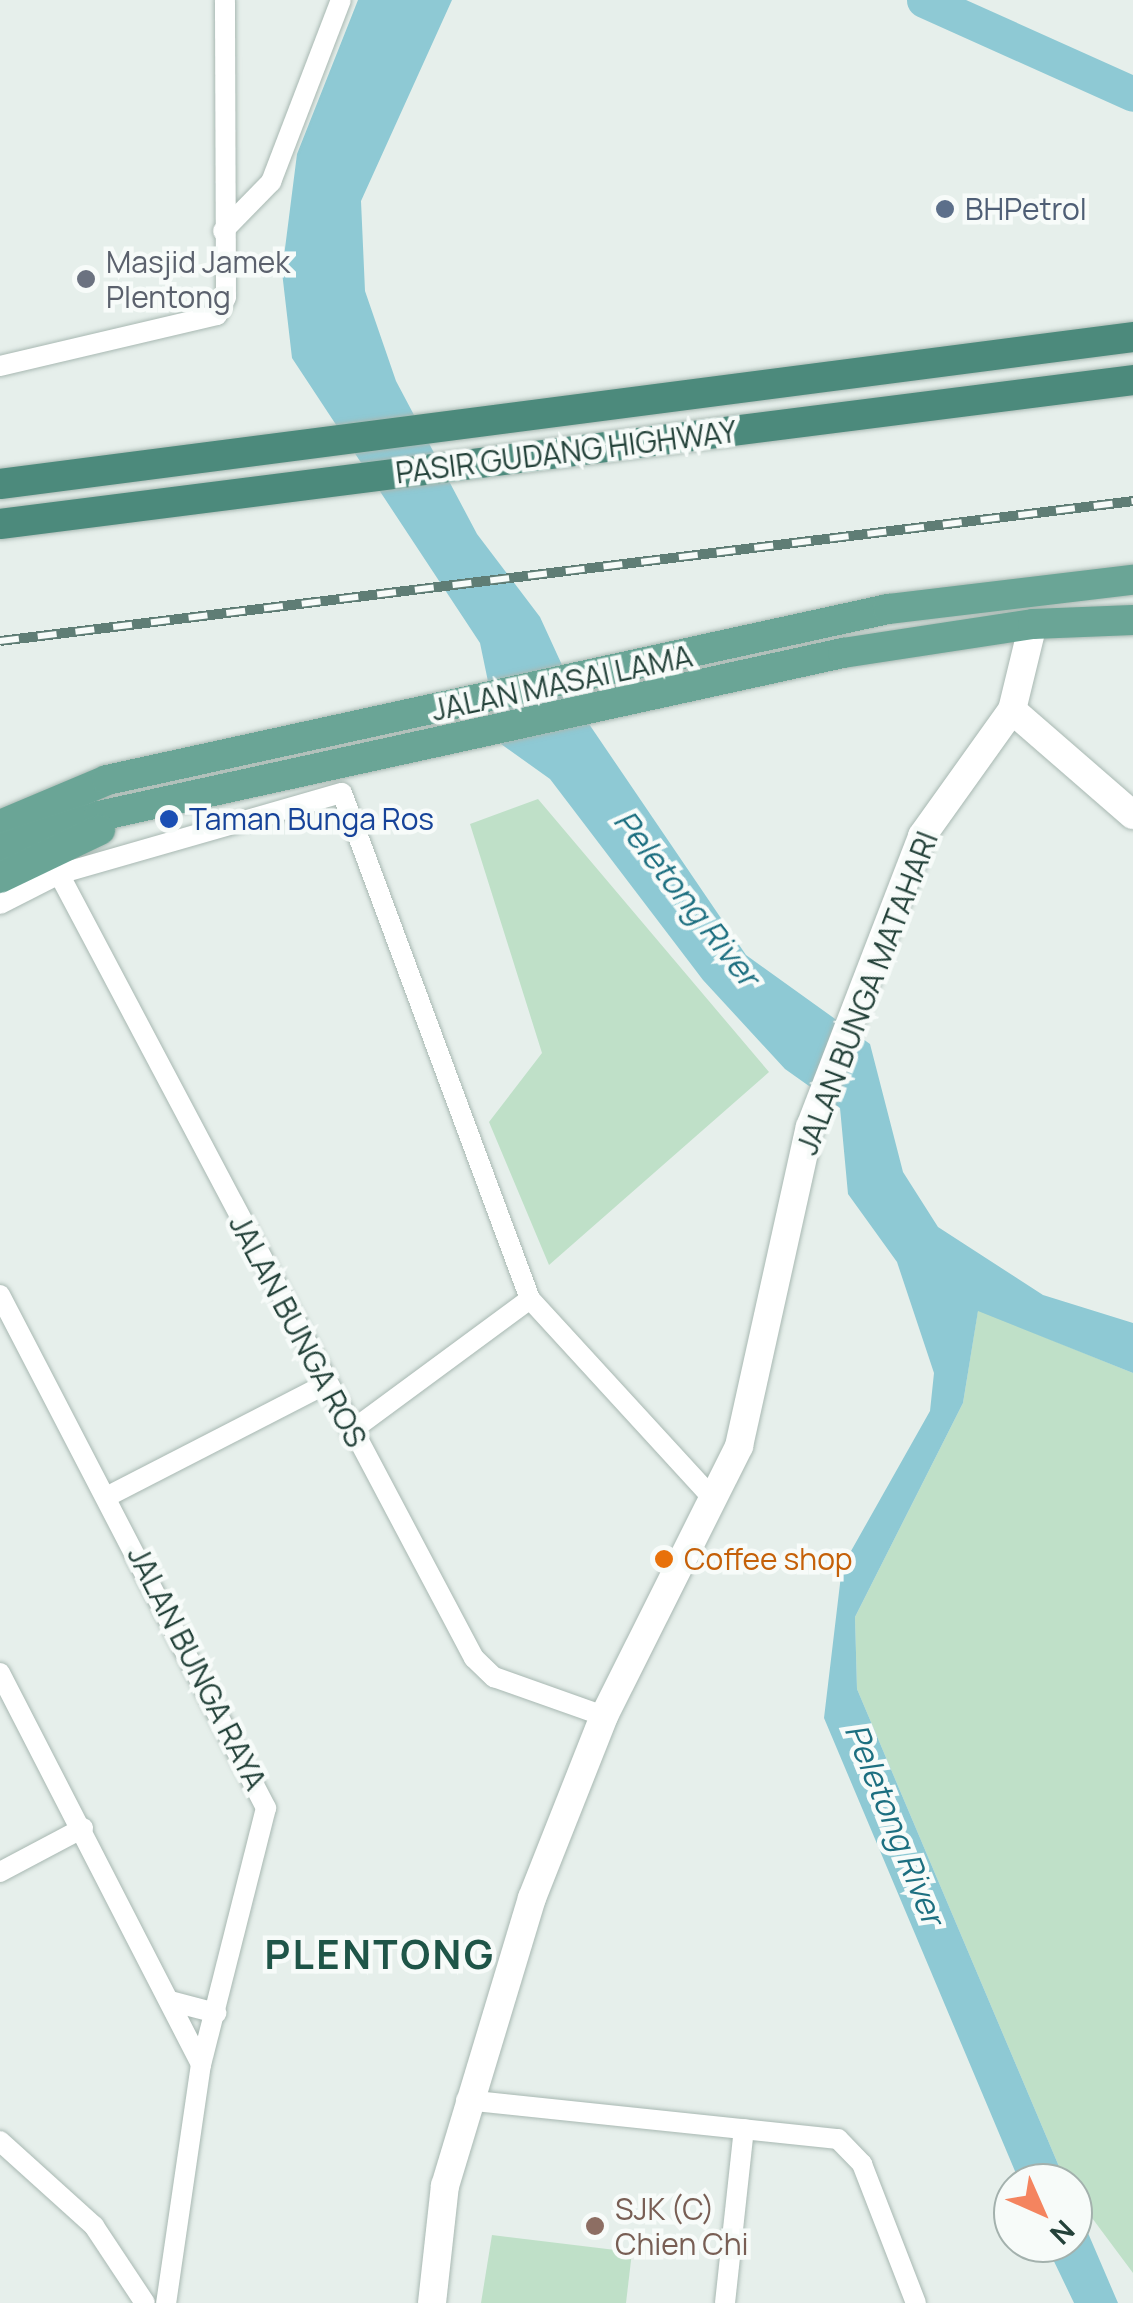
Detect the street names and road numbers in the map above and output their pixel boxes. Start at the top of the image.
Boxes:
street label: PASIR GUDANG HIGHWAY [394,413,738,491]
street label: JALAN MASAI LAMA [428,638,696,728]
street label: JALAN BUNGA MATAHARI [789,826,945,1160]
street label: JALAN BUNGA ROS [222,1209,374,1453]
street label: JALAN BUNGA RAYA [120,1540,274,1796]

